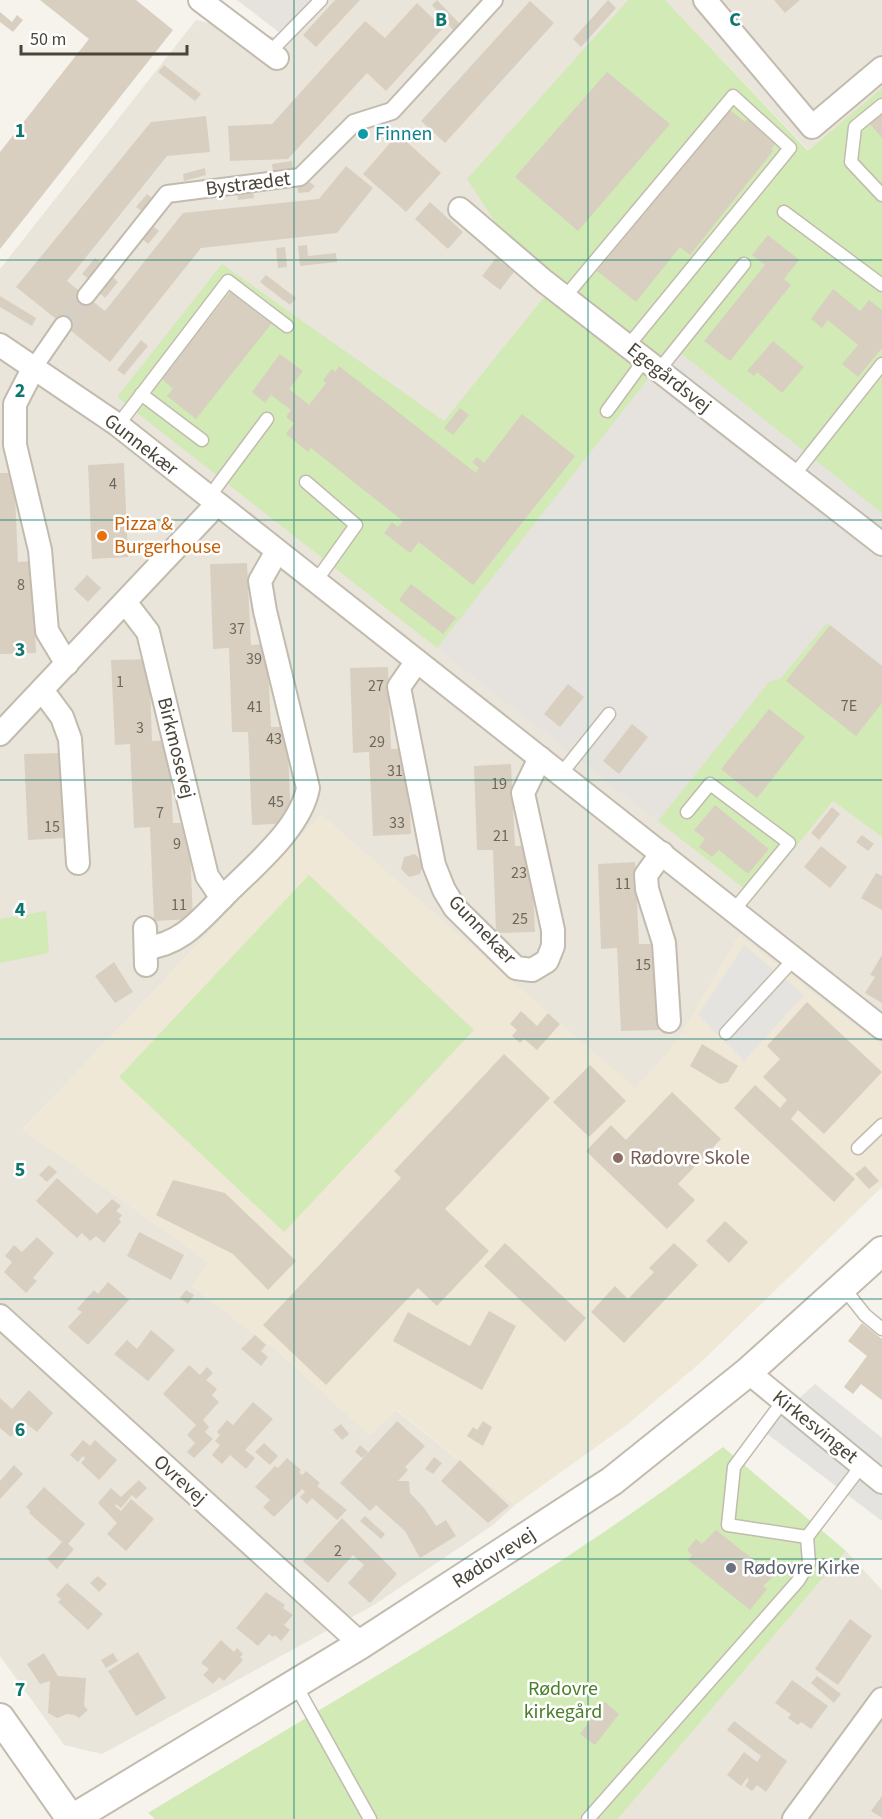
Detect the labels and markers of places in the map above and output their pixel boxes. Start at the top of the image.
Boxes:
place label: Finnen [375,120,433,148]
marker: Finnen [356,127,370,141]
place label: Pizza & Burgerhouse [114,510,221,561]
marker: Pizza & Burgerhouse [95,529,109,543]
place label: Rødovre Skole [630,1144,750,1172]
marker: Rødovre Skole [611,1151,625,1165]
place label: Rødovre Kirke [743,1554,860,1582]
marker: Rødovre Kirke [724,1561,738,1575]

